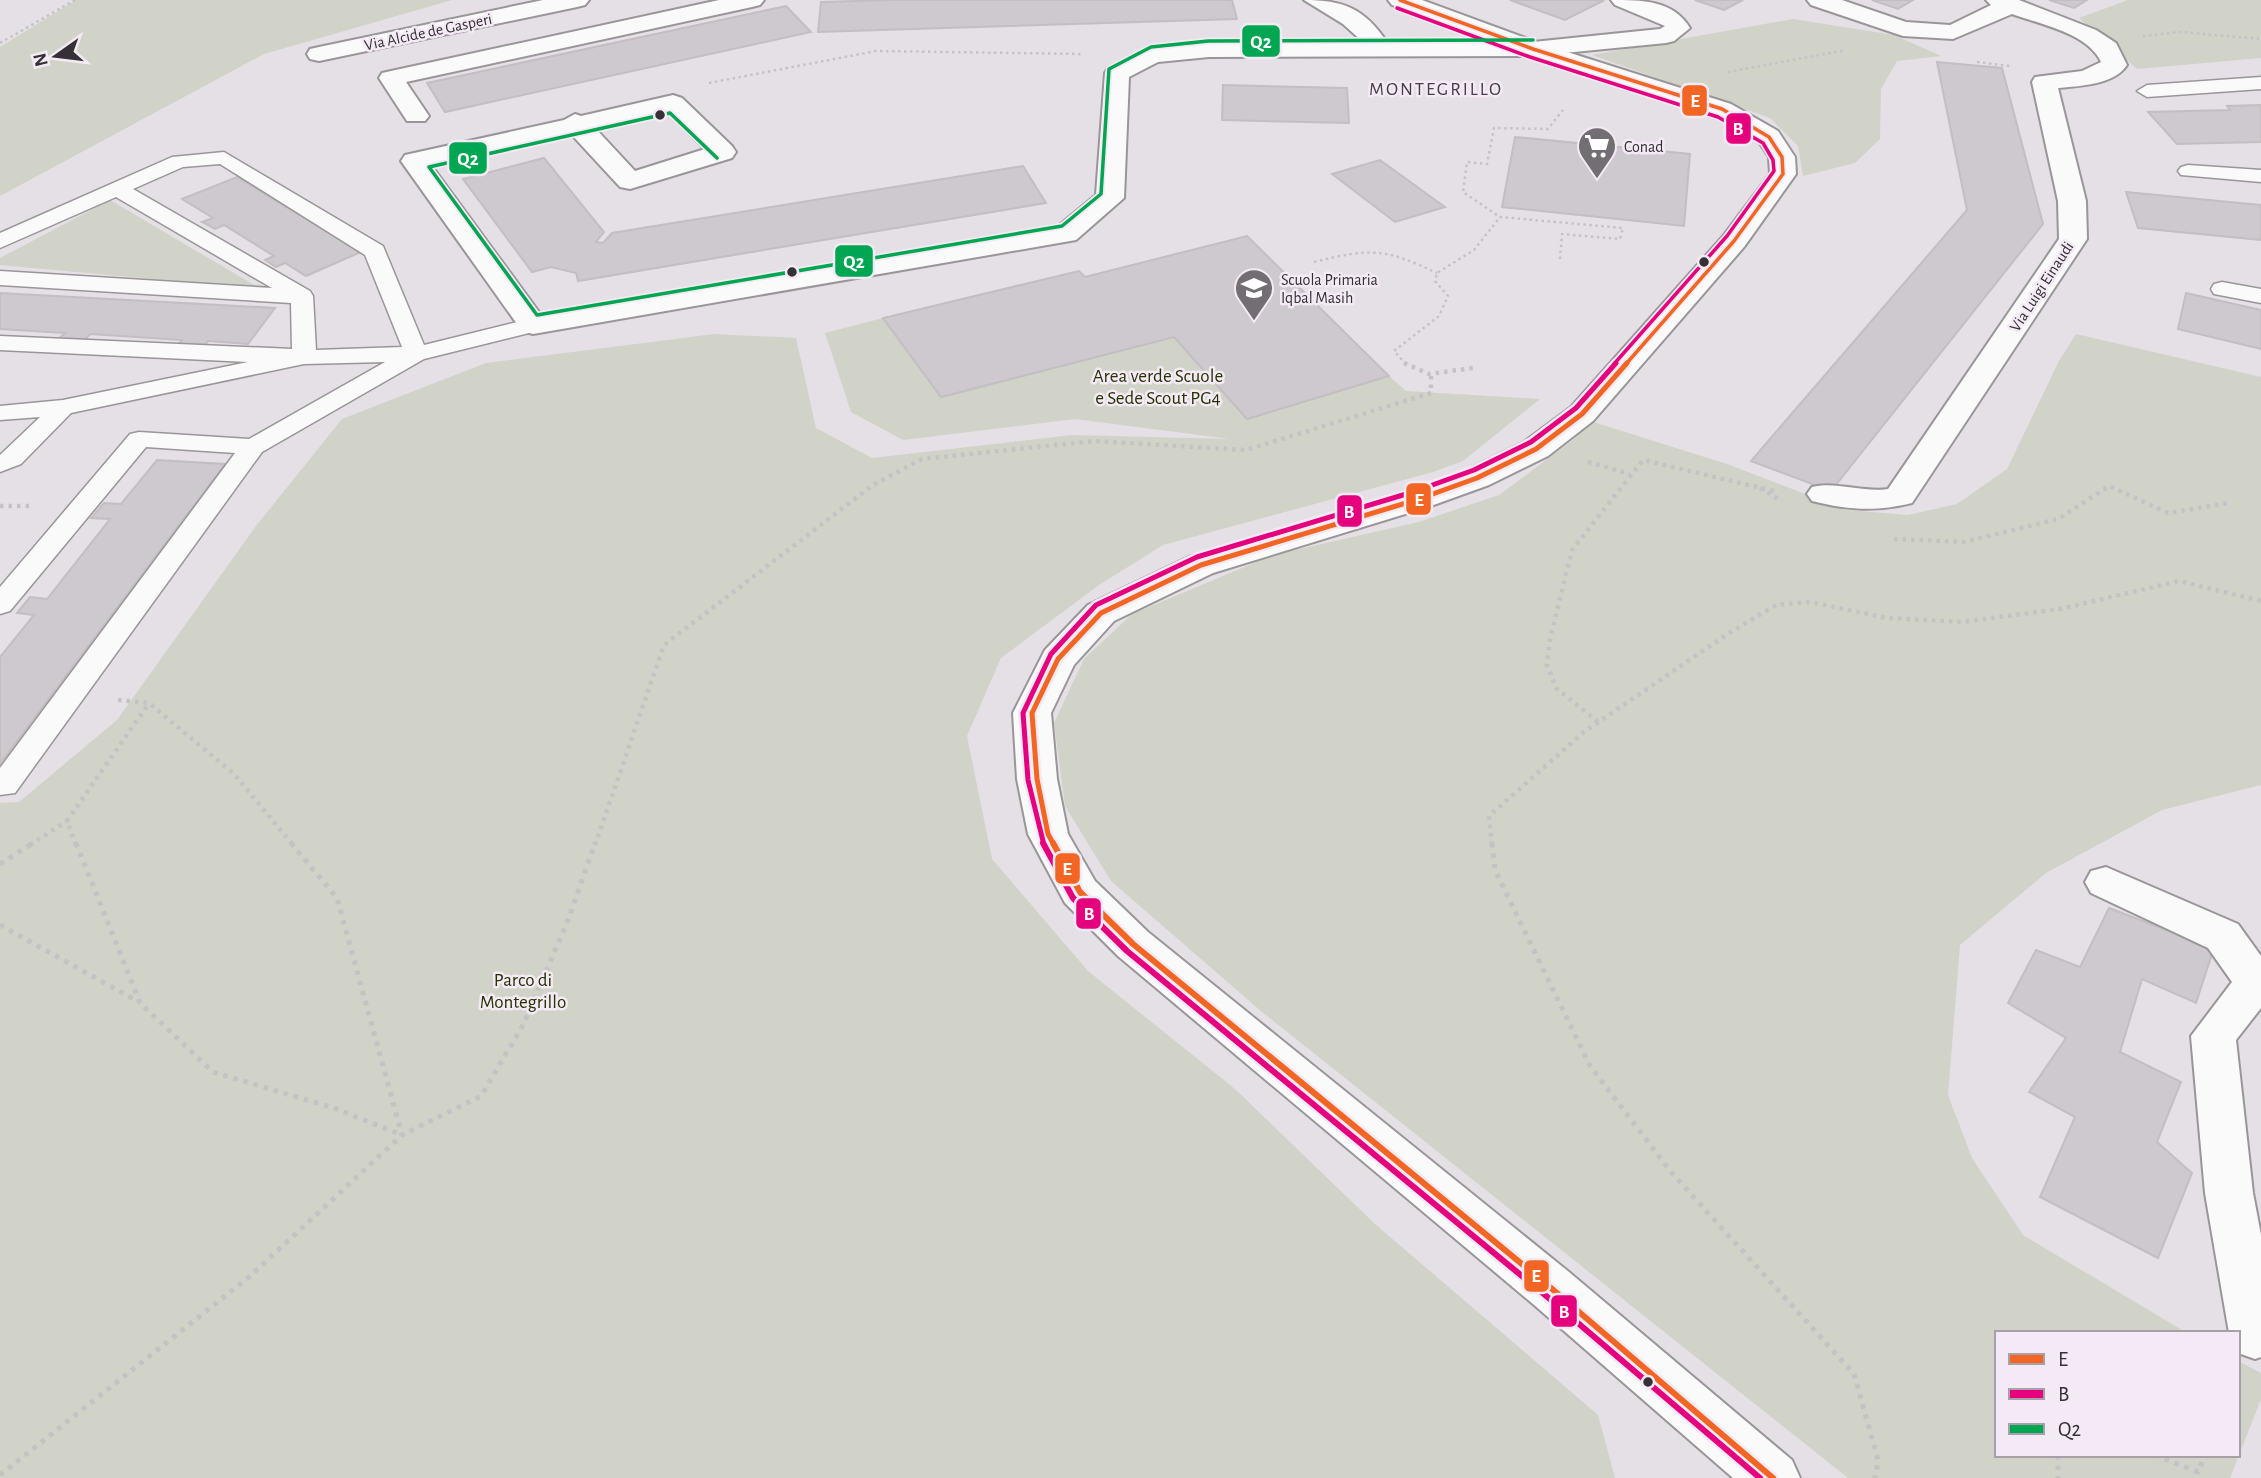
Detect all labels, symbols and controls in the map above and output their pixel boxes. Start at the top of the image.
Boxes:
street label: Via Alcide de Gasperi [363,11,493,53]
north arrow [21,21,91,91]
line badge: Q2 [1241,24,1281,58]
text: Q2 [1250,33,1272,52]
text: N [30,51,52,68]
district label: MONTEGRILLO [1369,80,1503,99]
line badge: E [1681,84,1708,117]
text: E [1690,92,1700,111]
unlabelled marker [653,108,667,122]
line badge: B [1725,112,1752,145]
text: B [1732,120,1744,139]
supermarket icon: Conad [1576,125,1618,180]
place label: Conad [1624,139,1664,155]
line badge: Q2 [448,141,488,175]
text: Q2 [457,150,479,169]
street label: Via Luigi Einaudi [2007,239,2077,334]
line badge: Q2 [834,244,874,278]
text: Q2 [843,253,865,272]
unlabelled marker [1697,255,1711,269]
unlabelled marker [785,265,799,279]
school or university icon: Scuola Primaria Iqbal Masih [1233,267,1275,322]
place label: Scuola Primaria Iqbal Masih [1281,272,1378,306]
park label: Area verde Scuole e Sede Scout PG4 [1093,367,1223,408]
line badge: E [1405,482,1432,516]
text: E [1414,491,1424,510]
line badge: B [1336,494,1363,528]
text: B [1343,503,1355,522]
line badge: E [1054,852,1081,885]
text: E [1062,860,1072,879]
line badge: B [1075,897,1102,930]
text: B [1083,905,1095,924]
park label: Parco di Montegrillo [480,971,566,1012]
line badge: E [1523,1259,1550,1293]
text: E [1531,1267,1541,1286]
line badge: B [1550,1294,1578,1328]
text: B [1558,1303,1570,1322]
legend [1995,1331,2240,1457]
text: E [2058,1349,2068,1370]
unlabelled marker [1641,1375,1655,1389]
text: B [2058,1384,2069,1405]
text: Q2 [2058,1419,2081,1440]

